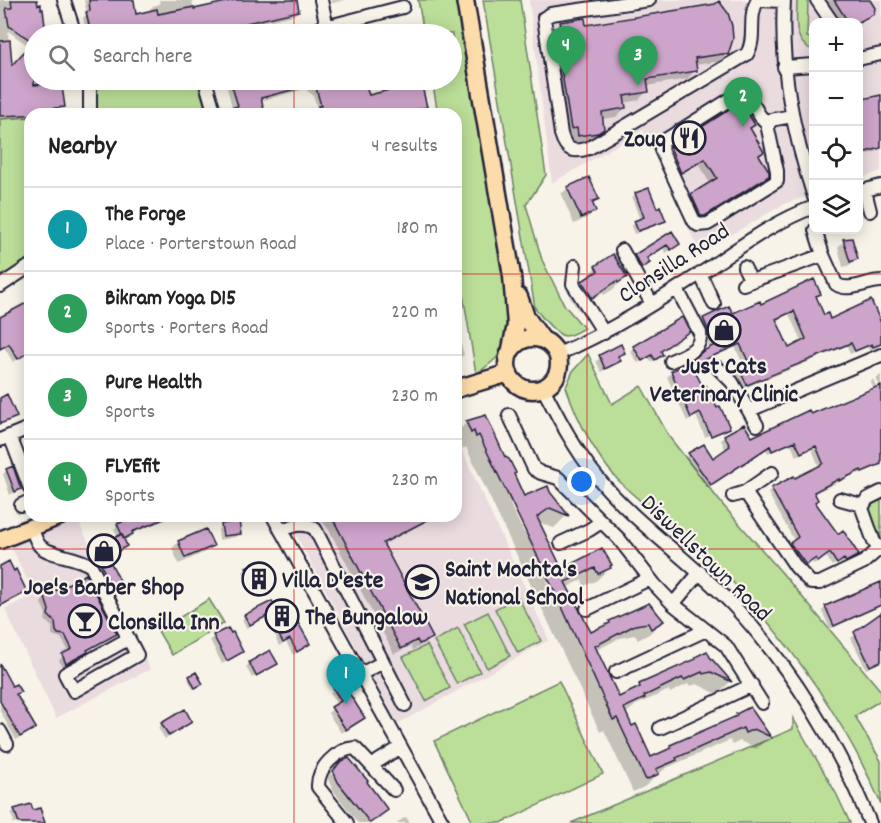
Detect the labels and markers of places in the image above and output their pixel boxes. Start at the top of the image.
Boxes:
pin: 4 [546,26,586,76]
pin: 3 [618,36,658,86]
pin: 2 [724,78,762,127]
restaurant icon: Zouq [671,120,707,156]
place label: Zouq [624,124,666,158]
shop icon: Just Cats Veterinary Clinic [706,312,742,348]
place label: Just Cats Veterinary Clinic [650,351,799,413]
shop icon: Joe's Barber Shop [86,533,122,569]
place label: Saint Mochta's National School [445,554,584,616]
building icon: Villa D'este [241,561,277,597]
school or university icon: Saint Mochta's National School [404,564,440,600]
place label: Villa D'este [282,565,384,599]
place label: Joe's Barber Shop [24,572,184,606]
building icon: The Bungalow [264,598,300,634]
place label: The Bungalow [305,602,428,636]
bar icon: Clonsilla Inn [67,603,103,639]
place label: Clonsilla Inn [108,607,220,641]
pin: 1 [326,654,366,704]

